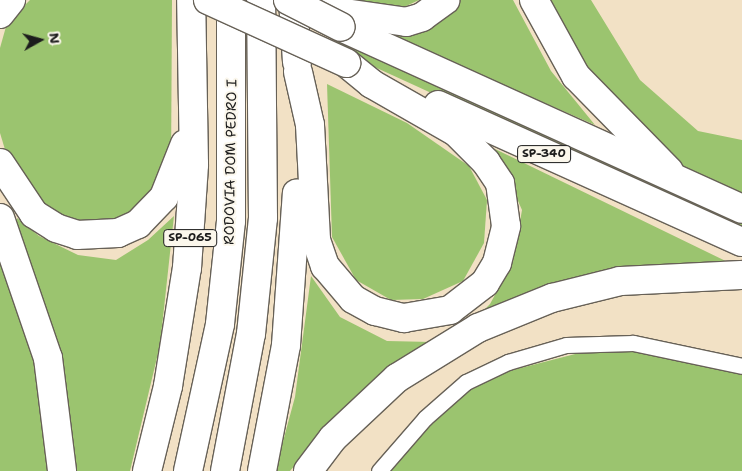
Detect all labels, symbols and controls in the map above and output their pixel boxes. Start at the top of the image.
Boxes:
north arrow [15,15,65,65]
text: N [45,32,64,45]
street label: RODOVIA DOM PEDRO I [220,79,240,245]
road number: SP-340 [516,144,572,164]
road number: SP-065 [162,228,218,248]

